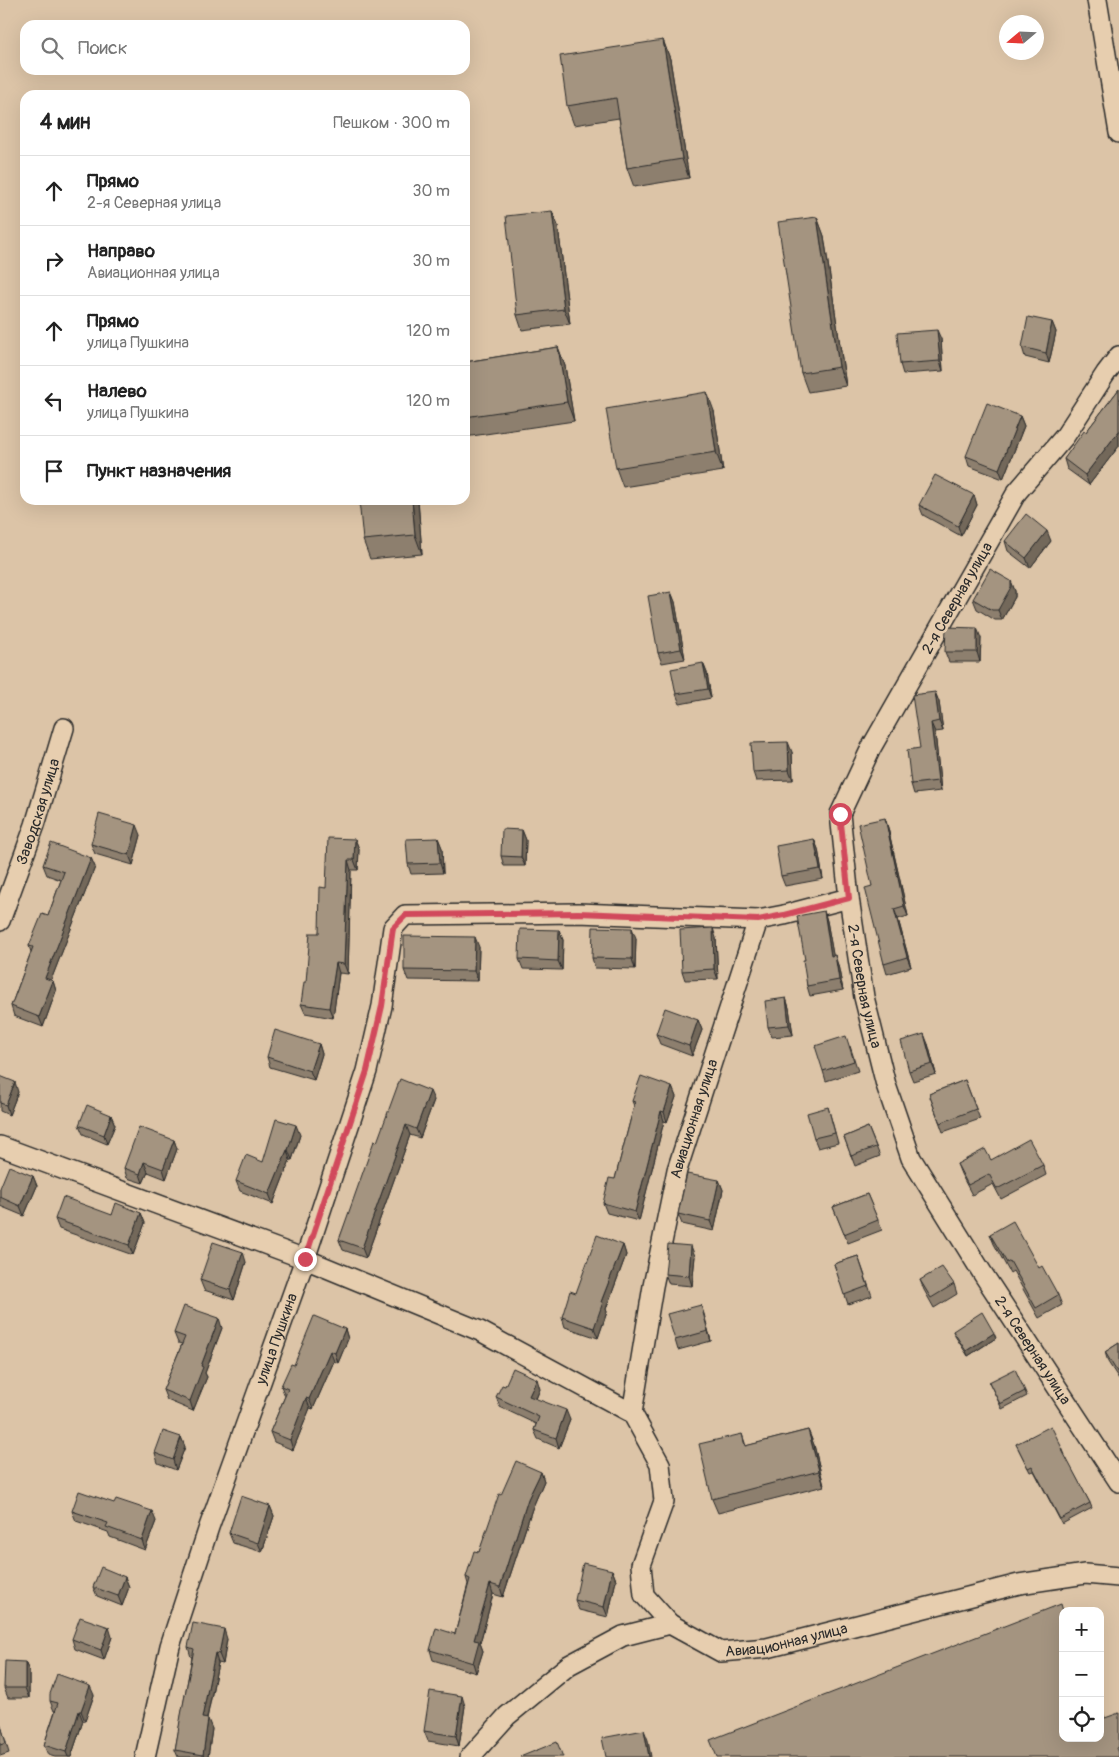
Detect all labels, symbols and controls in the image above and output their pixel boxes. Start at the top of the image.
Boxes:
north arrow [999,15,1044,60]
search box [20,20,470,75]
icon: search [38,34,66,62]
text: Поиск [78,36,128,60]
text: 4 мин [40,109,90,136]
text: Пешком · 300 m [333,113,450,133]
text: Прямо [87,169,139,193]
icon: ahead [40,177,68,205]
text: 30 m [412,181,450,201]
text: 2-я Северная улица [87,193,221,213]
text: Направо [87,239,155,263]
icon: right [40,247,68,275]
text: 30 m [412,251,450,271]
text: Авиационная улица [87,263,220,283]
text: Прямо [87,309,139,333]
icon: ahead [40,317,68,345]
text: 120 m [406,321,450,341]
text: улица Пушкина [87,333,189,353]
text: Налево [87,379,147,403]
icon: left [40,387,68,415]
text: 120 m [406,391,450,411]
text: улица Пушкина [87,403,189,423]
icon: arrive [40,457,68,485]
text: Пункт назначения [87,459,231,483]
street label: 2-я Северная улица [918,539,997,657]
street label: Заводская улица [12,756,64,867]
route start [829,803,852,826]
street label: 2-я Северная улица [843,923,885,1050]
street label: Авиационная улица [666,1057,722,1180]
route end [294,1248,317,1271]
street label: улица Пушкина [252,1291,302,1388]
street label: 2-я Северная улица [990,1293,1075,1408]
map controls [1059,1607,1104,1742]
button: + [1059,1607,1104,1652]
street label: Авиационная улица [724,1619,850,1662]
button: − [1059,1652,1104,1697]
button: locate [1059,1697,1104,1742]

